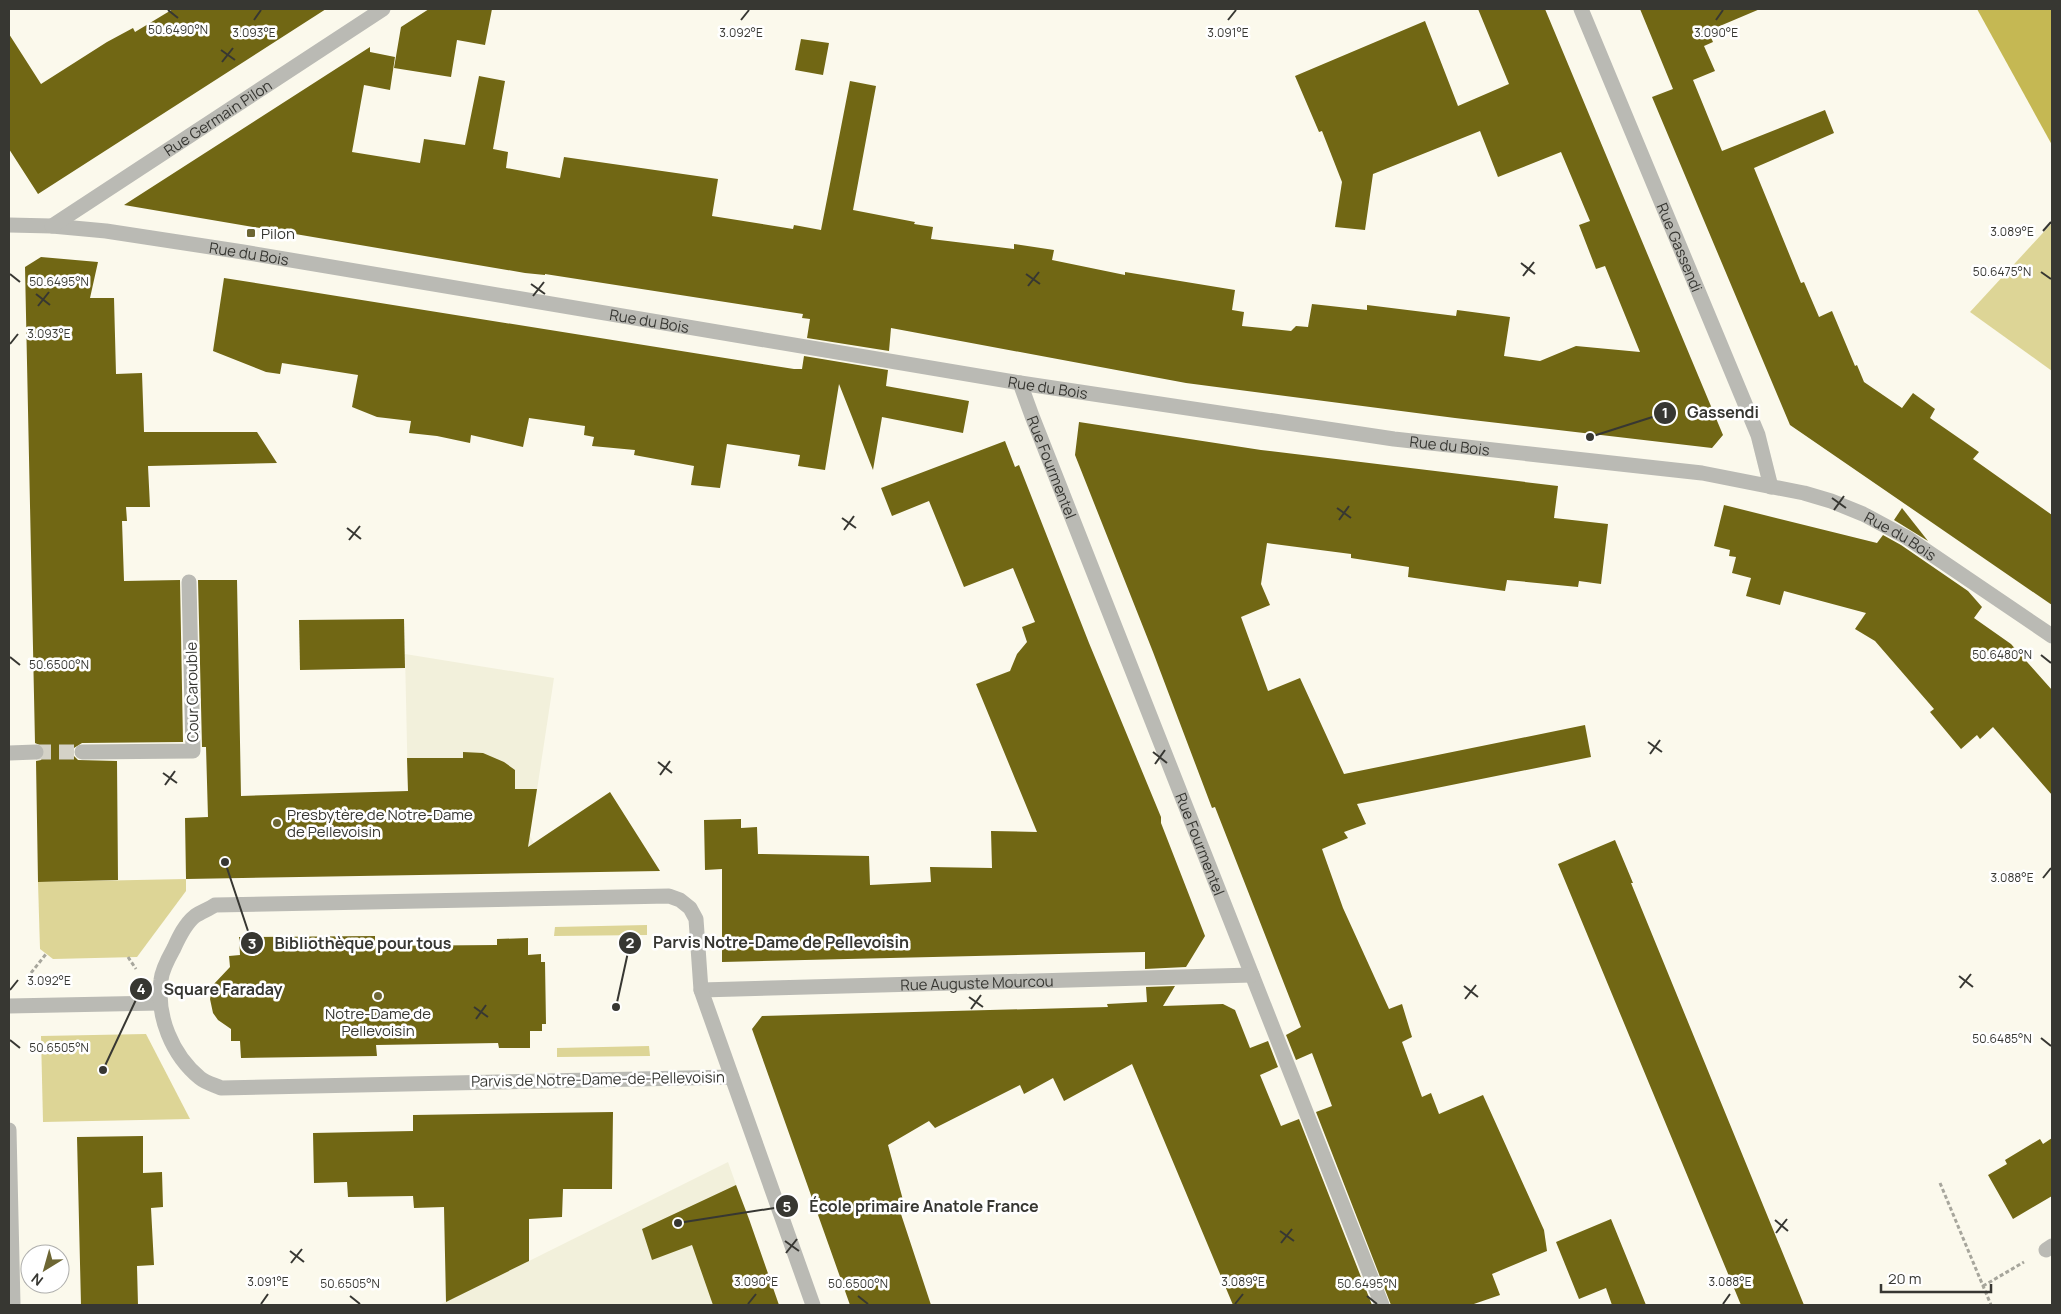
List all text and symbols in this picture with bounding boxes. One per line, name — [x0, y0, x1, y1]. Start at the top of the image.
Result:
text: 50.6490°N — [148, 21, 208, 38]
text: 3.093°E — [232, 24, 276, 41]
text: 3.092°E — [719, 24, 763, 41]
text: 3.091°E — [1207, 24, 1249, 41]
text: 3.090°E — [1694, 24, 1738, 41]
street label: Rue Germain Pilon — [159, 74, 276, 161]
street label: Rue Gassendi — [1652, 200, 1708, 295]
place label: Pilon — [261, 223, 295, 244]
text: 3.089°E — [1990, 223, 2034, 240]
marker: Pilon — [245, 227, 257, 239]
street label: Rue du Bois — [208, 236, 291, 270]
text: 50.6475°N — [1973, 263, 2031, 280]
text: 50.6495°N — [29, 273, 89, 290]
street label: Rue du Bois — [608, 303, 691, 338]
text: 3.093°E — [27, 325, 71, 342]
street label: Rue du Bois — [1006, 371, 1089, 404]
callout: Gassendi — [1652, 397, 1769, 428]
text: Gassendi — [1687, 401, 1759, 423]
text: 1 — [1662, 402, 1668, 423]
street label: Rue Fourmentel — [1022, 413, 1082, 522]
street label: Rue du Bois — [1409, 430, 1491, 460]
street label: Rue du Bois — [1861, 506, 1941, 565]
street label: Cour Carouble — [181, 642, 203, 742]
text: 50.6480°N — [1972, 646, 2032, 663]
text: 50.6500°N — [29, 656, 89, 673]
street label: Rue Fourmentel — [1171, 789, 1230, 898]
place label: Presbytère de Notre-Dame de Pellevoisin — [287, 804, 473, 842]
marker: Presbytère de Notre-Dame de Pellevoisin — [271, 817, 283, 829]
text: 3.088°E — [1990, 869, 2034, 886]
callout: Parvis Notre-Dame de Pellevoisin — [618, 927, 919, 958]
callout: Bibliothèque pour tous — [240, 928, 462, 959]
text: Parvis Notre-Dame de Pellevoisin — [653, 931, 909, 953]
text: Bibliothèque pour tous — [275, 932, 452, 954]
text: 2 — [626, 932, 635, 953]
text: 3 — [248, 933, 256, 954]
street label: Rue Auguste Mourcou — [900, 970, 1054, 995]
text: 3.092°E — [27, 972, 71, 989]
callout: Square Faraday — [129, 973, 293, 1004]
text: 4 — [136, 978, 146, 999]
text: Square Faraday — [164, 978, 282, 1000]
marker: Notre-Dame de Pellevoisin — [372, 990, 384, 1002]
place label: Notre-Dame de Pellevoisin — [325, 1003, 431, 1041]
text: 50.6485°N — [1972, 1030, 2032, 1047]
text: 50.6505°N — [29, 1039, 89, 1056]
street label: Parvis de Notre-Dame-de-Pellevoisin — [471, 1066, 725, 1092]
callout: École primaire Anatole France — [774, 1191, 1049, 1222]
text: École primaire Anatole France — [809, 1195, 1039, 1217]
text: 5 — [783, 1196, 792, 1217]
north arrow — [20, 1244, 70, 1294]
scale bar — [1881, 1262, 1991, 1294]
text: 20 m — [1888, 1268, 1921, 1289]
text: N — [27, 1269, 47, 1290]
text: 3.091°E — [247, 1273, 289, 1290]
text: 3.090°E — [734, 1273, 778, 1290]
text: 3.089°E — [1221, 1273, 1265, 1290]
text: 3.088°E — [1708, 1273, 1752, 1290]
text: 50.6505°N — [320, 1275, 380, 1292]
text: 50.6500°N — [828, 1275, 888, 1292]
text: 50.6495°N — [1337, 1275, 1397, 1292]

